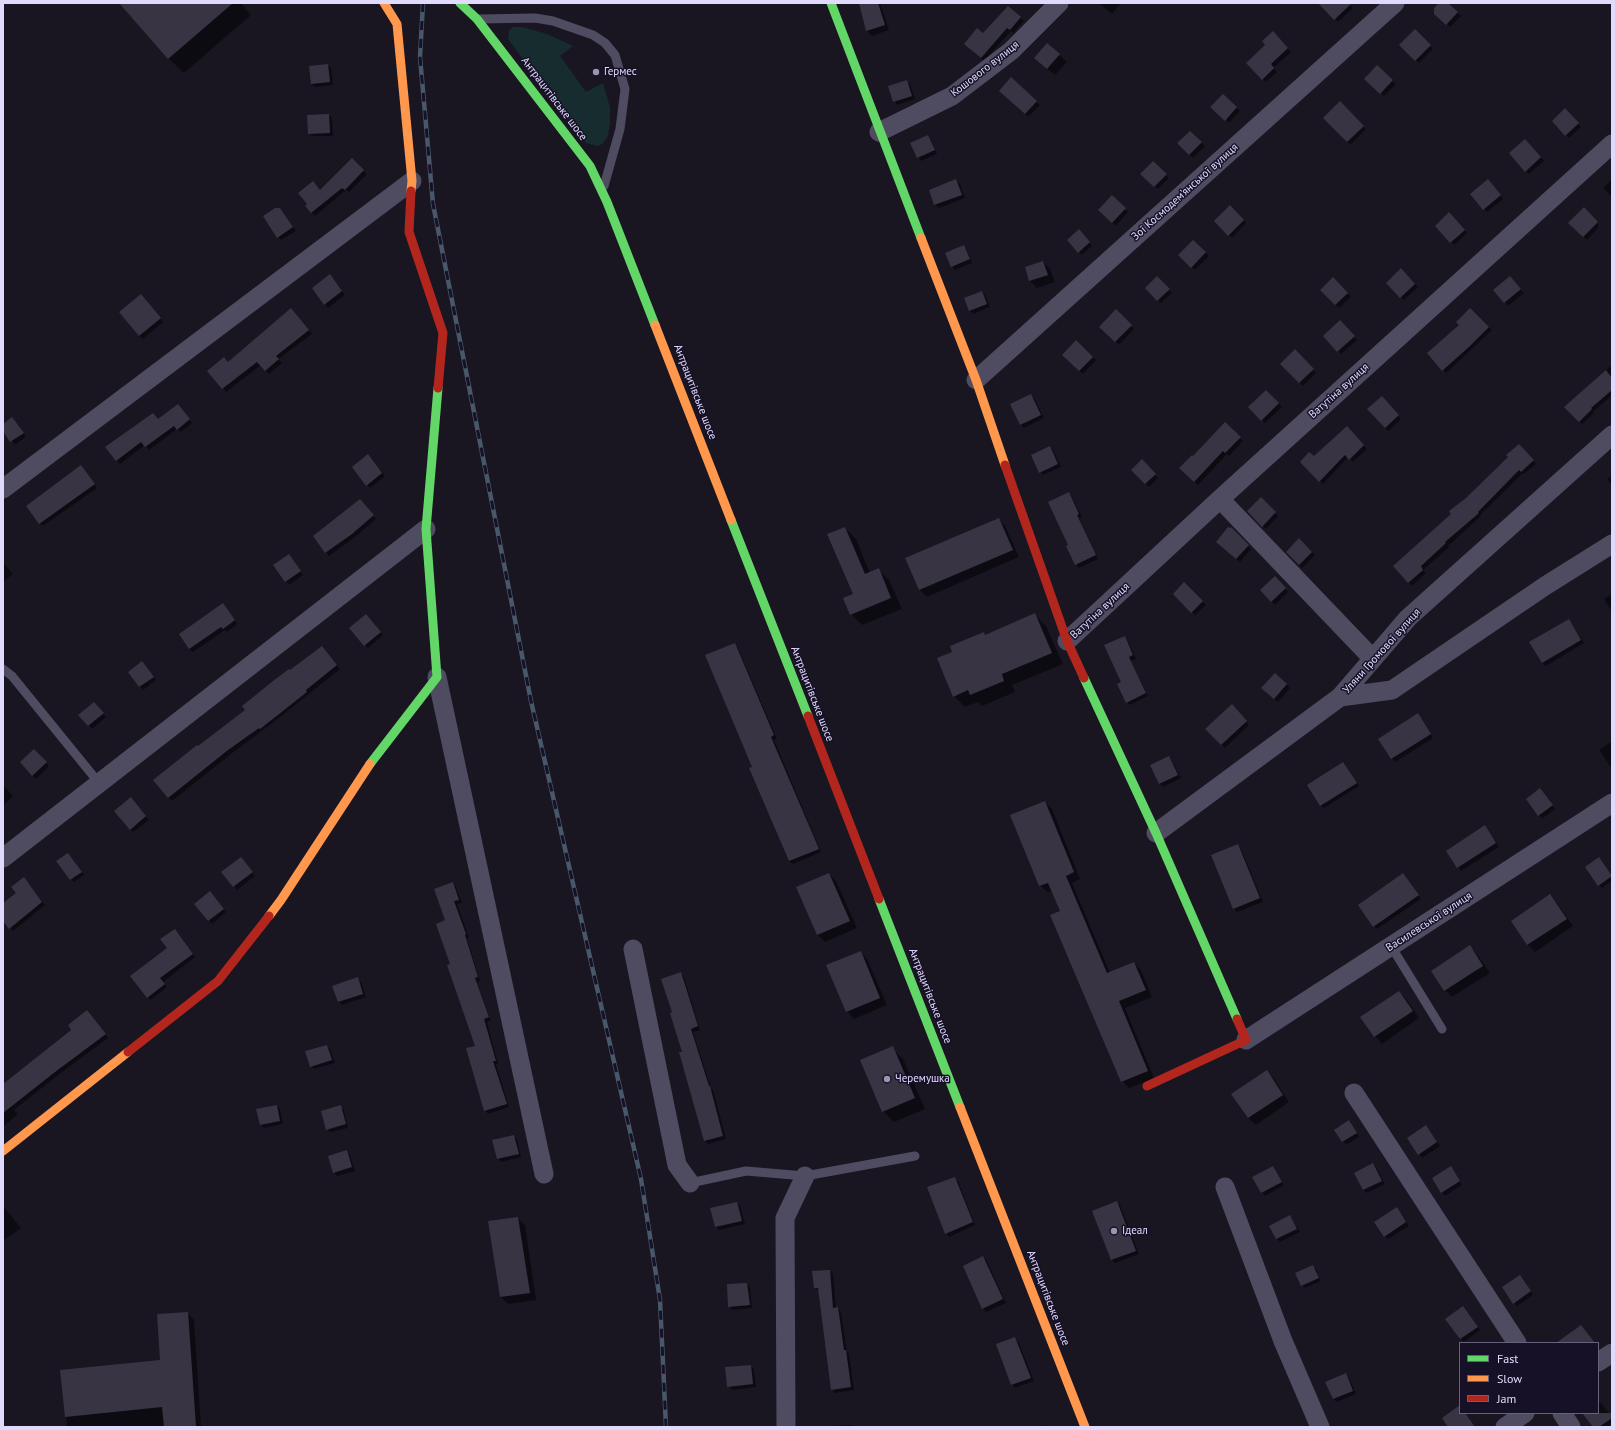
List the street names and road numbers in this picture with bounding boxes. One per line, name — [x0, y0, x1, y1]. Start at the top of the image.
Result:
street label: Кошового вулиця — [948, 38, 1022, 100]
street label: Антрацитівське шосе — [518, 55, 590, 143]
street label: Зої Космодем’янської вулиця — [1129, 141, 1241, 243]
street label: Антрацитівське шосе — [671, 342, 719, 442]
street label: Ватутіна вулиця — [1306, 361, 1372, 421]
street label: Ватутіна вулиця — [1068, 580, 1132, 642]
street label: Уляни Громової вулиця — [1340, 606, 1424, 696]
street label: Антрацитівське шосе — [788, 644, 836, 744]
street label: Василевської вулиця — [1384, 889, 1474, 955]
street label: Антрацитівське шосе — [906, 946, 954, 1046]
street label: Антрацитівське шосе — [1024, 1248, 1072, 1348]

